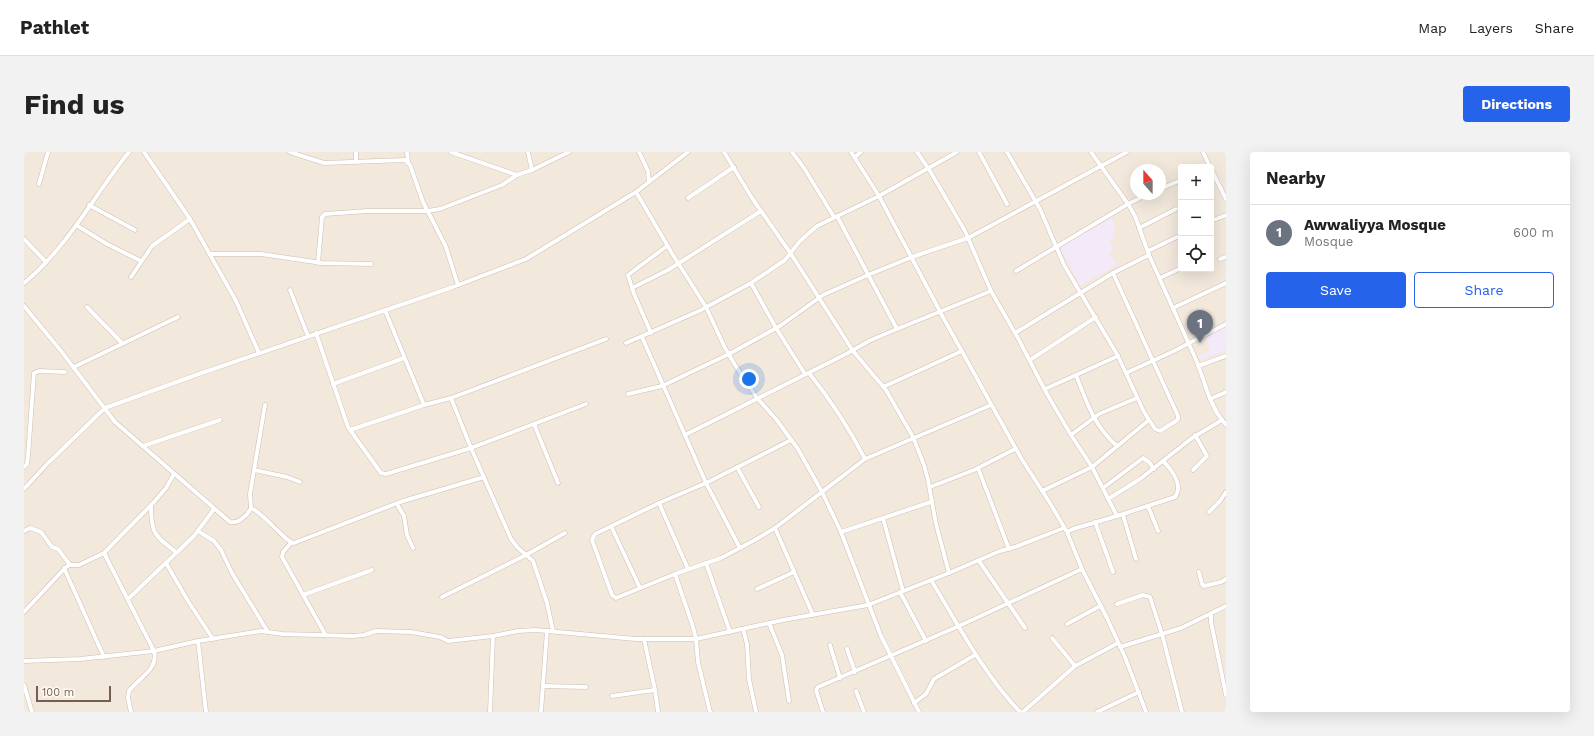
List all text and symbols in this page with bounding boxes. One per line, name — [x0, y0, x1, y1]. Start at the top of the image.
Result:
text: Pathlet — [20, 16, 89, 39]
text: Map — [1418, 20, 1447, 36]
text: Layers — [1469, 20, 1513, 36]
text: Share — [1535, 20, 1574, 36]
button: Directions — [1463, 86, 1570, 122]
text: Find us — [24, 88, 124, 121]
north arrow — [1130, 164, 1166, 200]
map controls — [1178, 164, 1214, 272]
button: + — [1178, 164, 1214, 200]
text: Nearby — [1266, 168, 1325, 188]
button: − — [1178, 200, 1214, 236]
text: Awwaliyya Mosque — [1304, 216, 1446, 234]
text: 1 — [1276, 225, 1282, 240]
text: 600 m — [1513, 225, 1554, 240]
text: Mosque — [1304, 234, 1353, 249]
button: locate — [1178, 236, 1214, 272]
button: Save — [1266, 272, 1406, 308]
button: Share — [1414, 272, 1554, 308]
pin: 1 — [1187, 310, 1213, 343]
your location — [739, 369, 759, 389]
scale bar — [36, 684, 111, 703]
text: 100 m — [42, 686, 74, 699]

